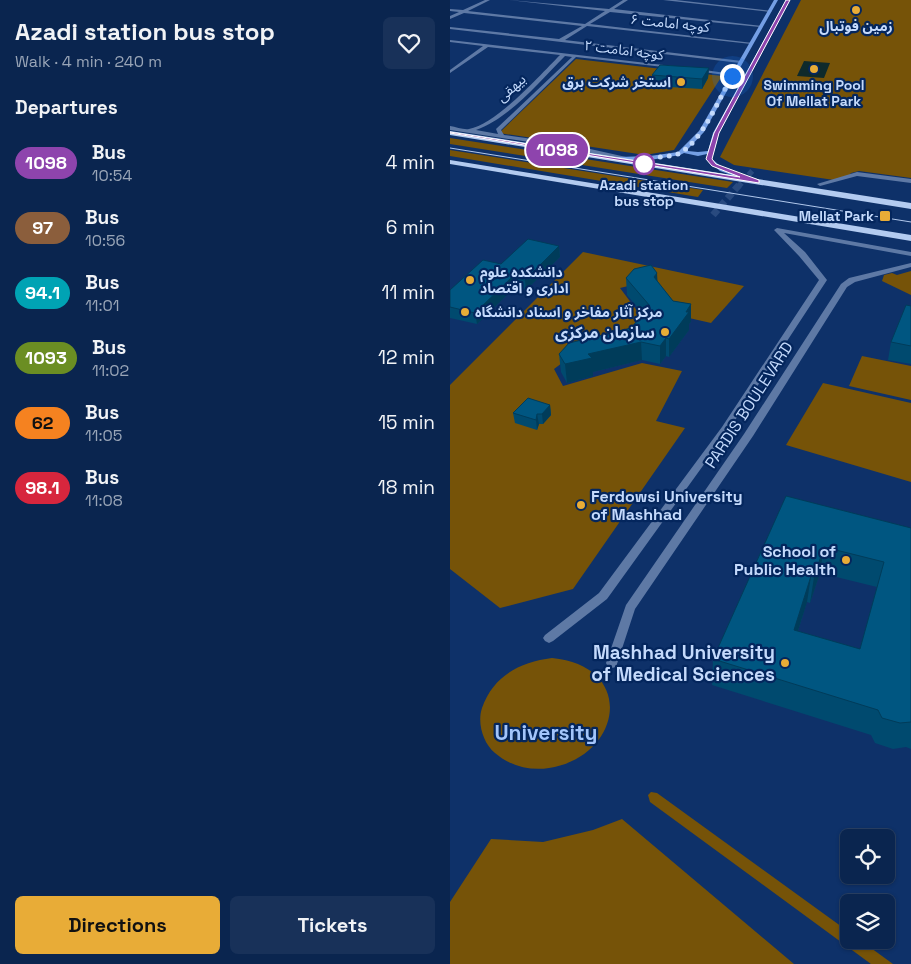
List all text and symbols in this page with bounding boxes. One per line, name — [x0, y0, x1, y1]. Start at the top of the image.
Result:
marker: زمین فوتبال — [850, 4, 862, 16]
street label: کوچه امامت ۶ — [629, 10, 711, 37]
text: Azadi station bus stop — [15, 16, 275, 47]
button: heart — [383, 17, 435, 69]
place label: زمین فوتبال — [819, 17, 893, 35]
street label: کوچه امامت ۲ — [583, 36, 665, 65]
text: Walk · 4 min · 240 m — [15, 51, 162, 72]
marker: Swimming Pool Of Mellat Park — [808, 63, 820, 75]
your location — [720, 64, 745, 89]
street label: بیهقی — [493, 70, 530, 106]
place label: استخر شرکت برق — [562, 73, 671, 91]
marker: استخر شرکت برق — [675, 76, 687, 88]
place label: Swimming Pool Of Mellat Park — [763, 76, 865, 110]
text: Departures — [15, 95, 118, 120]
line badge: 1098 — [522, 134, 592, 166]
text: 1098 — [536, 138, 578, 161]
text: Bus — [92, 140, 126, 165]
text: 4 min — [386, 150, 435, 175]
text: 1098 — [25, 151, 67, 174]
marker: Azadi station bus stop — [633, 153, 655, 175]
text: 10:54 — [92, 165, 132, 186]
place label: Azadi station bus stop — [600, 176, 688, 210]
text: Bus — [85, 205, 119, 230]
place label: Mellat Park — [799, 207, 874, 225]
marker: Mellat Park — [878, 209, 892, 223]
text: 6 min — [386, 215, 435, 240]
text: 97 — [32, 216, 53, 239]
text: 10:56 — [85, 230, 125, 251]
place label: دانشکده علوم اداری و اقتصاد — [480, 263, 569, 297]
text: Bus — [85, 270, 119, 295]
marker: دانشکده علوم اداری و اقتصاد — [464, 274, 476, 286]
text: 11 min — [382, 280, 435, 305]
text: 94.1 — [25, 281, 60, 304]
text: 11:01 — [85, 295, 120, 316]
place label: مرکز آثار مفاخر و اسناد دانشگاه — [475, 303, 663, 321]
marker: مرکز آثار مفاخر و اسناد دانشگاه — [459, 306, 471, 318]
place label: سازمان مرکزی — [555, 322, 655, 343]
marker: سازمان مرکزی — [659, 326, 671, 338]
text: Bus — [92, 335, 126, 360]
street label: PARDIS BOULEVARD — [700, 338, 798, 472]
text: 12 min — [378, 345, 435, 370]
text: 1093 — [25, 346, 67, 369]
text: 11:02 — [92, 360, 129, 381]
text: Bus — [85, 400, 119, 425]
text: 15 min — [378, 410, 435, 435]
text: 62 — [32, 411, 53, 434]
text: 11:05 — [85, 425, 122, 446]
text: Bus — [85, 465, 119, 490]
text: 18 min — [378, 475, 435, 500]
text: 98.1 — [25, 476, 60, 499]
place label: Ferdowsi University of Mashhad — [591, 486, 743, 525]
text: 11:08 — [85, 490, 123, 511]
marker: Ferdowsi University of Mashhad — [575, 499, 587, 511]
place label: School of Public Health — [734, 541, 836, 580]
marker: School of Public Health — [840, 554, 852, 566]
place label: Mashhad University of Medical Sciences — [591, 640, 775, 687]
marker: Mashhad University of Medical Sciences — [779, 657, 791, 669]
district label: University — [494, 719, 598, 746]
map controls — [840, 829, 895, 949]
button: locate — [840, 829, 895, 884]
button: layers — [840, 894, 895, 949]
button: Directions — [15, 896, 220, 954]
button: Tickets — [230, 896, 435, 954]

